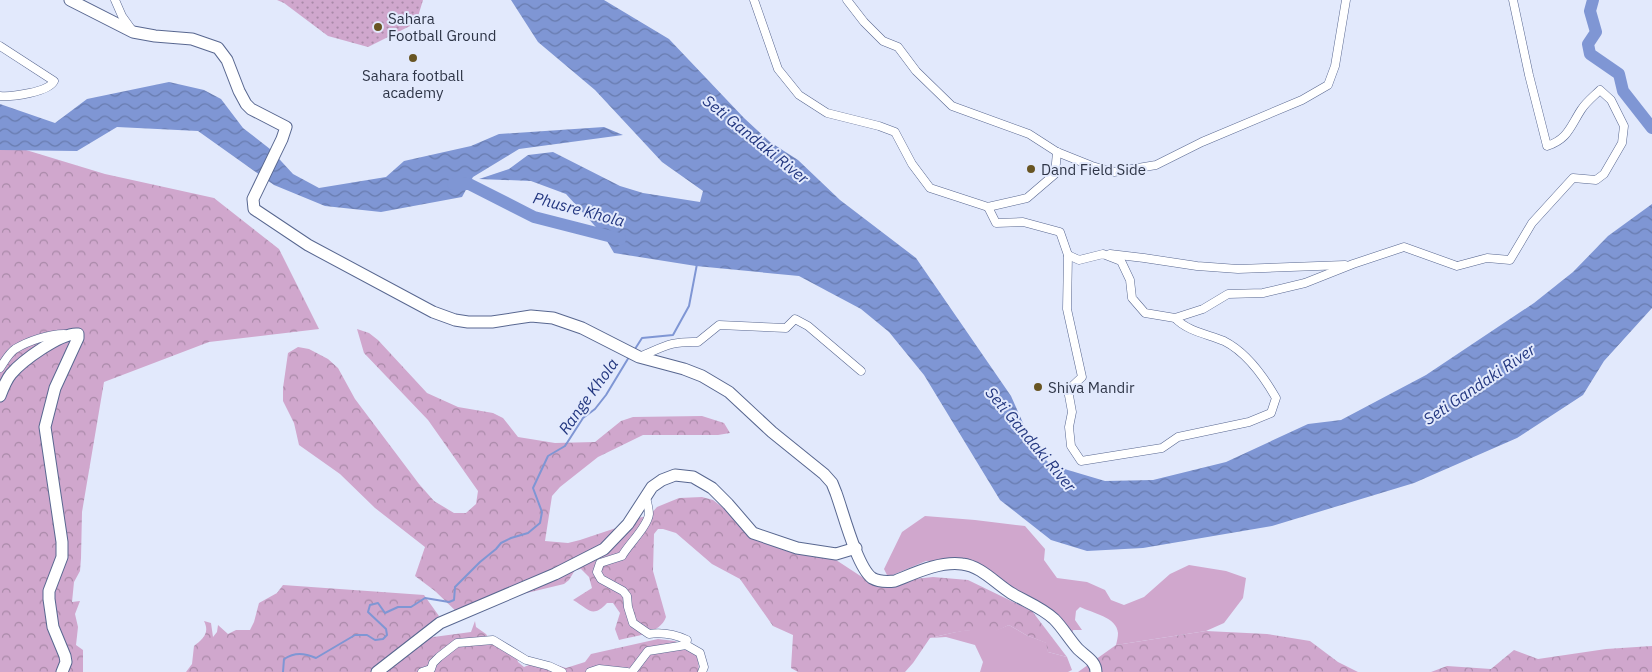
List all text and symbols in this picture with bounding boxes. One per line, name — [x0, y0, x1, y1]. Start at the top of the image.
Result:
place label: Sahara Football Ground — [388, 9, 496, 45]
marker: Sahara Football Ground — [372, 21, 384, 33]
marker: Sahara football academy — [407, 52, 419, 64]
place label: Sahara football academy — [362, 66, 464, 102]
water label: Seti Gandaki River — [699, 90, 814, 189]
place label: Dand Field Side — [1041, 160, 1146, 179]
marker: Dand Field Side — [1025, 163, 1037, 175]
water label: Phusre Khola — [531, 187, 627, 231]
water label: Seti Gandaki River — [1419, 339, 1540, 429]
water label: Range Khola — [554, 354, 622, 438]
place label: Shiva Mandir — [1048, 378, 1135, 397]
marker: Shiva Mandir — [1032, 381, 1044, 393]
water label: Seti Gandaki River — [981, 383, 1081, 496]

